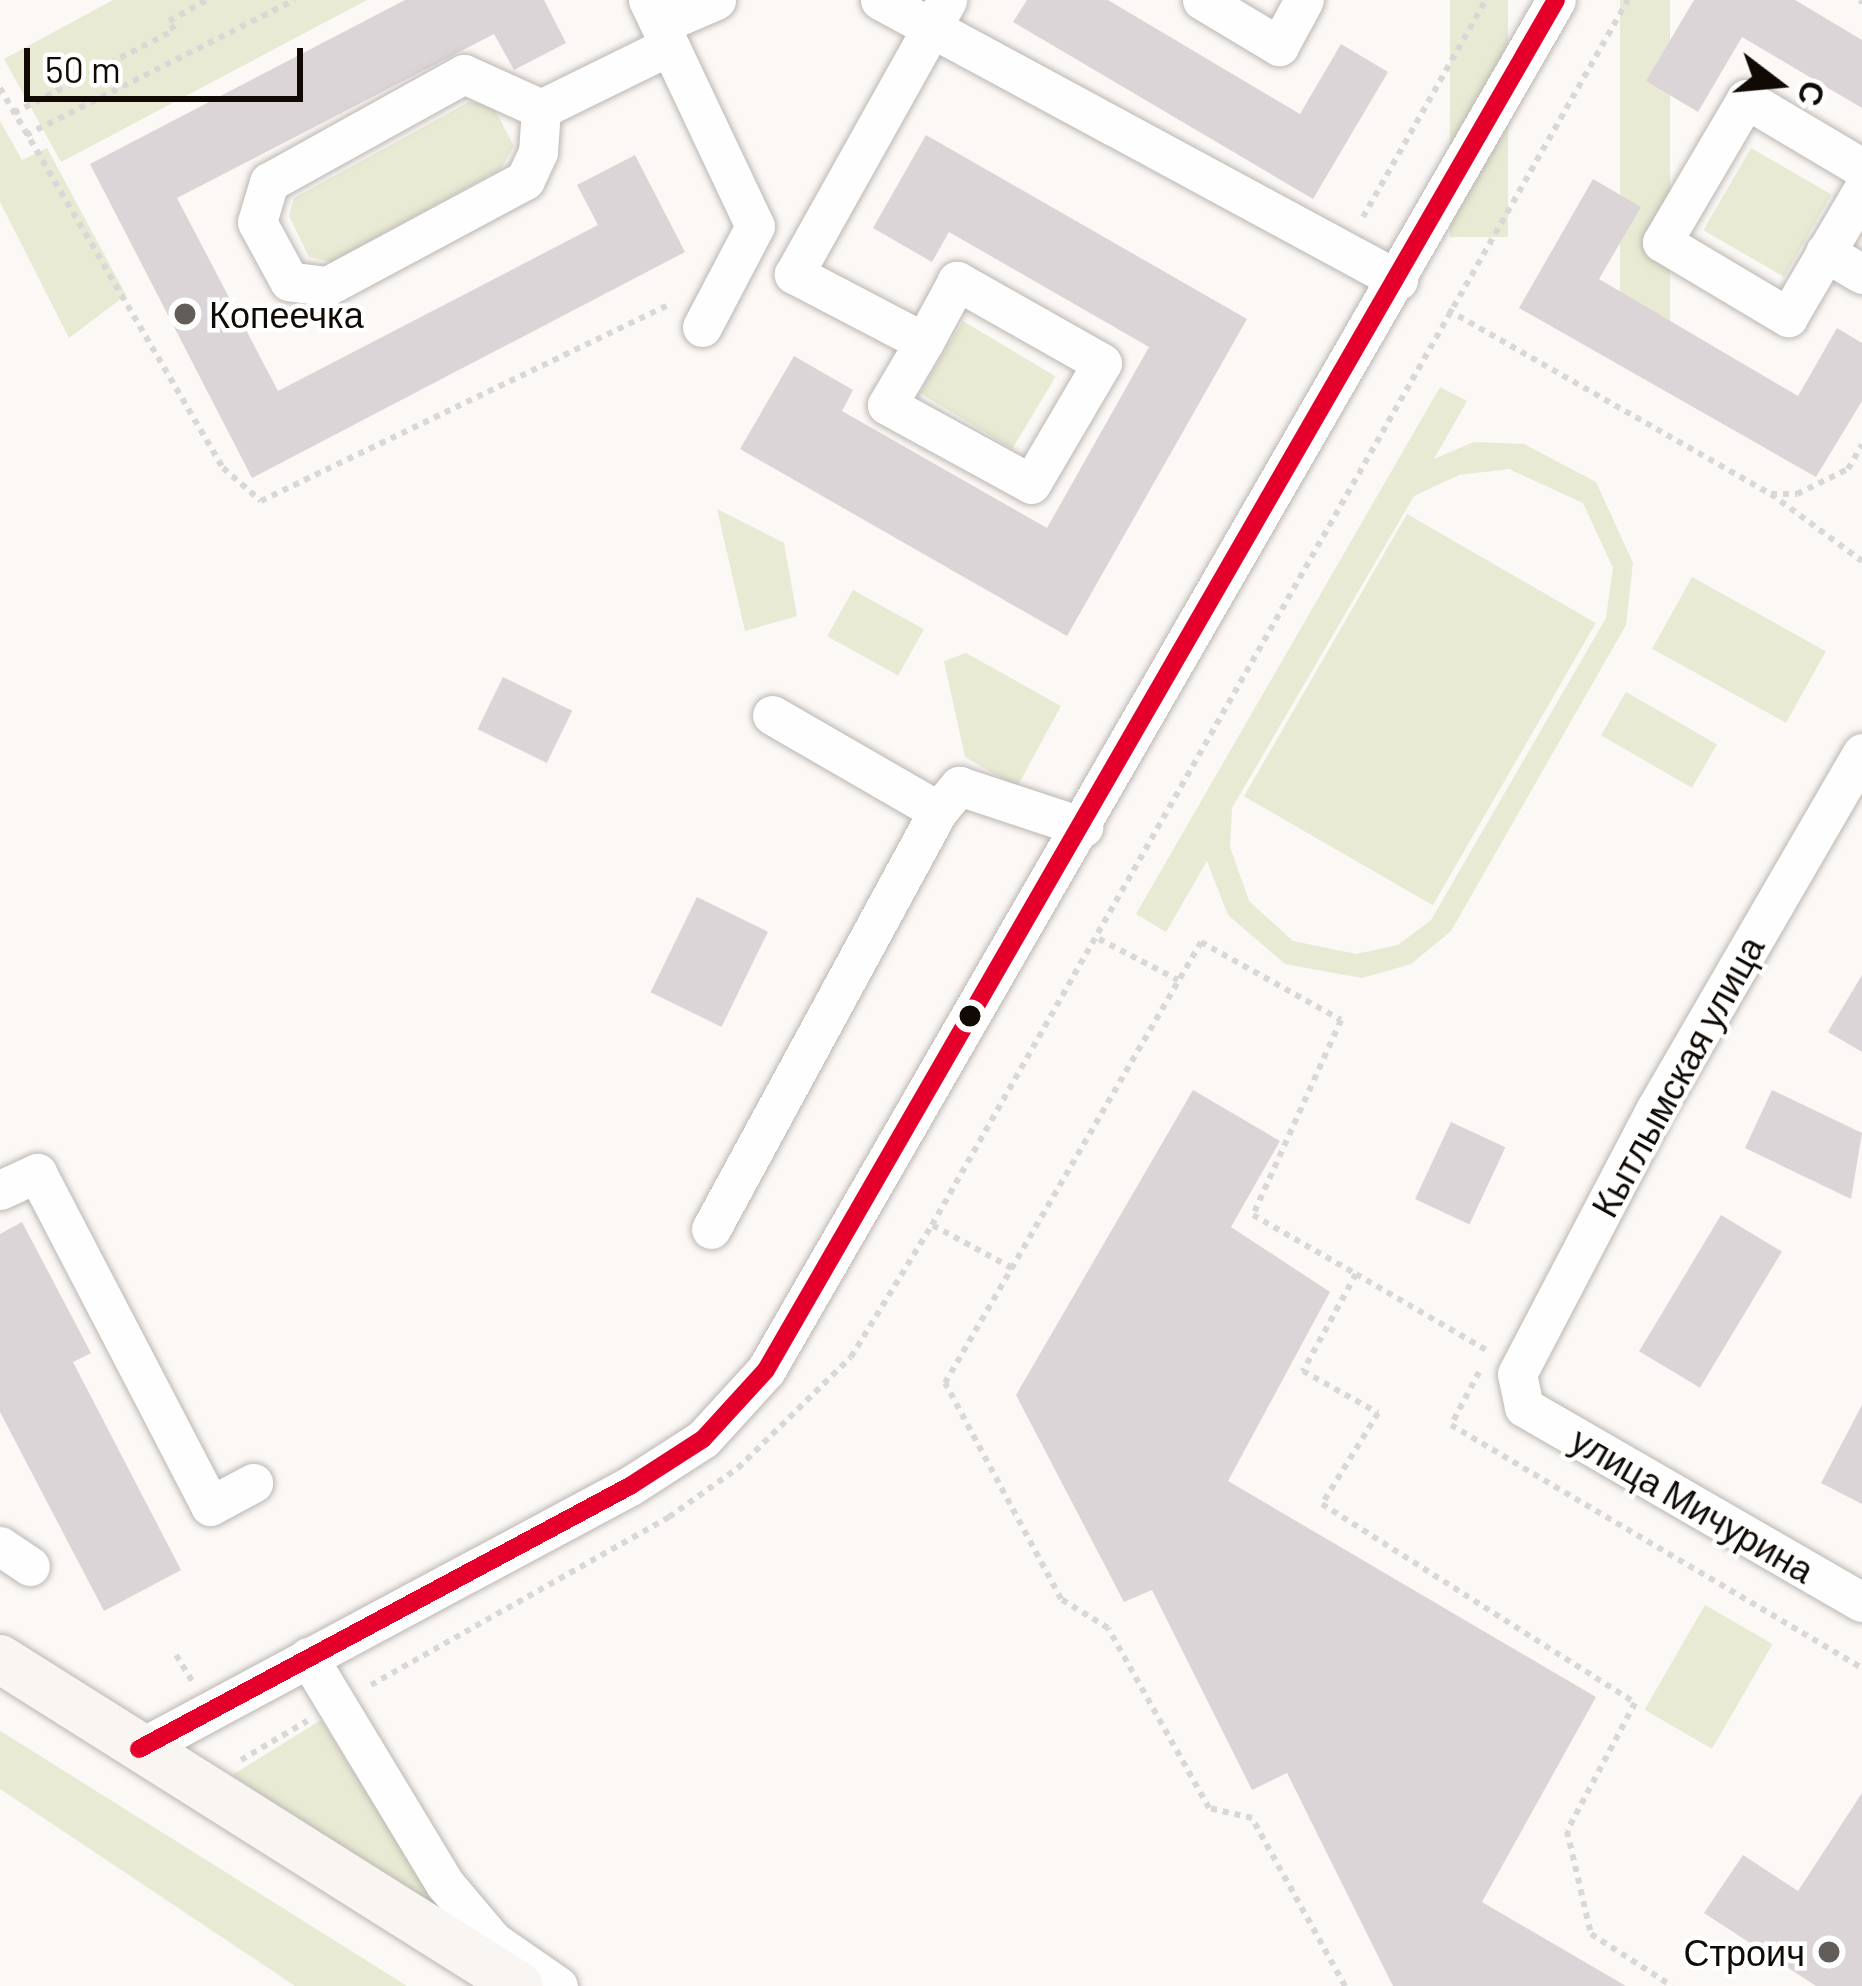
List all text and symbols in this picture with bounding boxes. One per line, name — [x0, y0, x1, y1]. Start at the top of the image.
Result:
scale bar — [30, 24, 309, 98]
north arrow — [1718, 24, 1838, 144]
text: 50 m — [45, 47, 121, 90]
text: С — [1790, 77, 1835, 111]
place label: Копеечка — [209, 292, 364, 336]
marker: Копеечка — [172, 301, 198, 327]
street label: Кытлымская улица — [1582, 928, 1772, 1224]
unlabelled marker — [959, 1005, 981, 1027]
street label: улица Мичурина — [1564, 1417, 1822, 1591]
place label: Строич — [1684, 1930, 1805, 1974]
marker: Строич — [1816, 1939, 1842, 1965]

